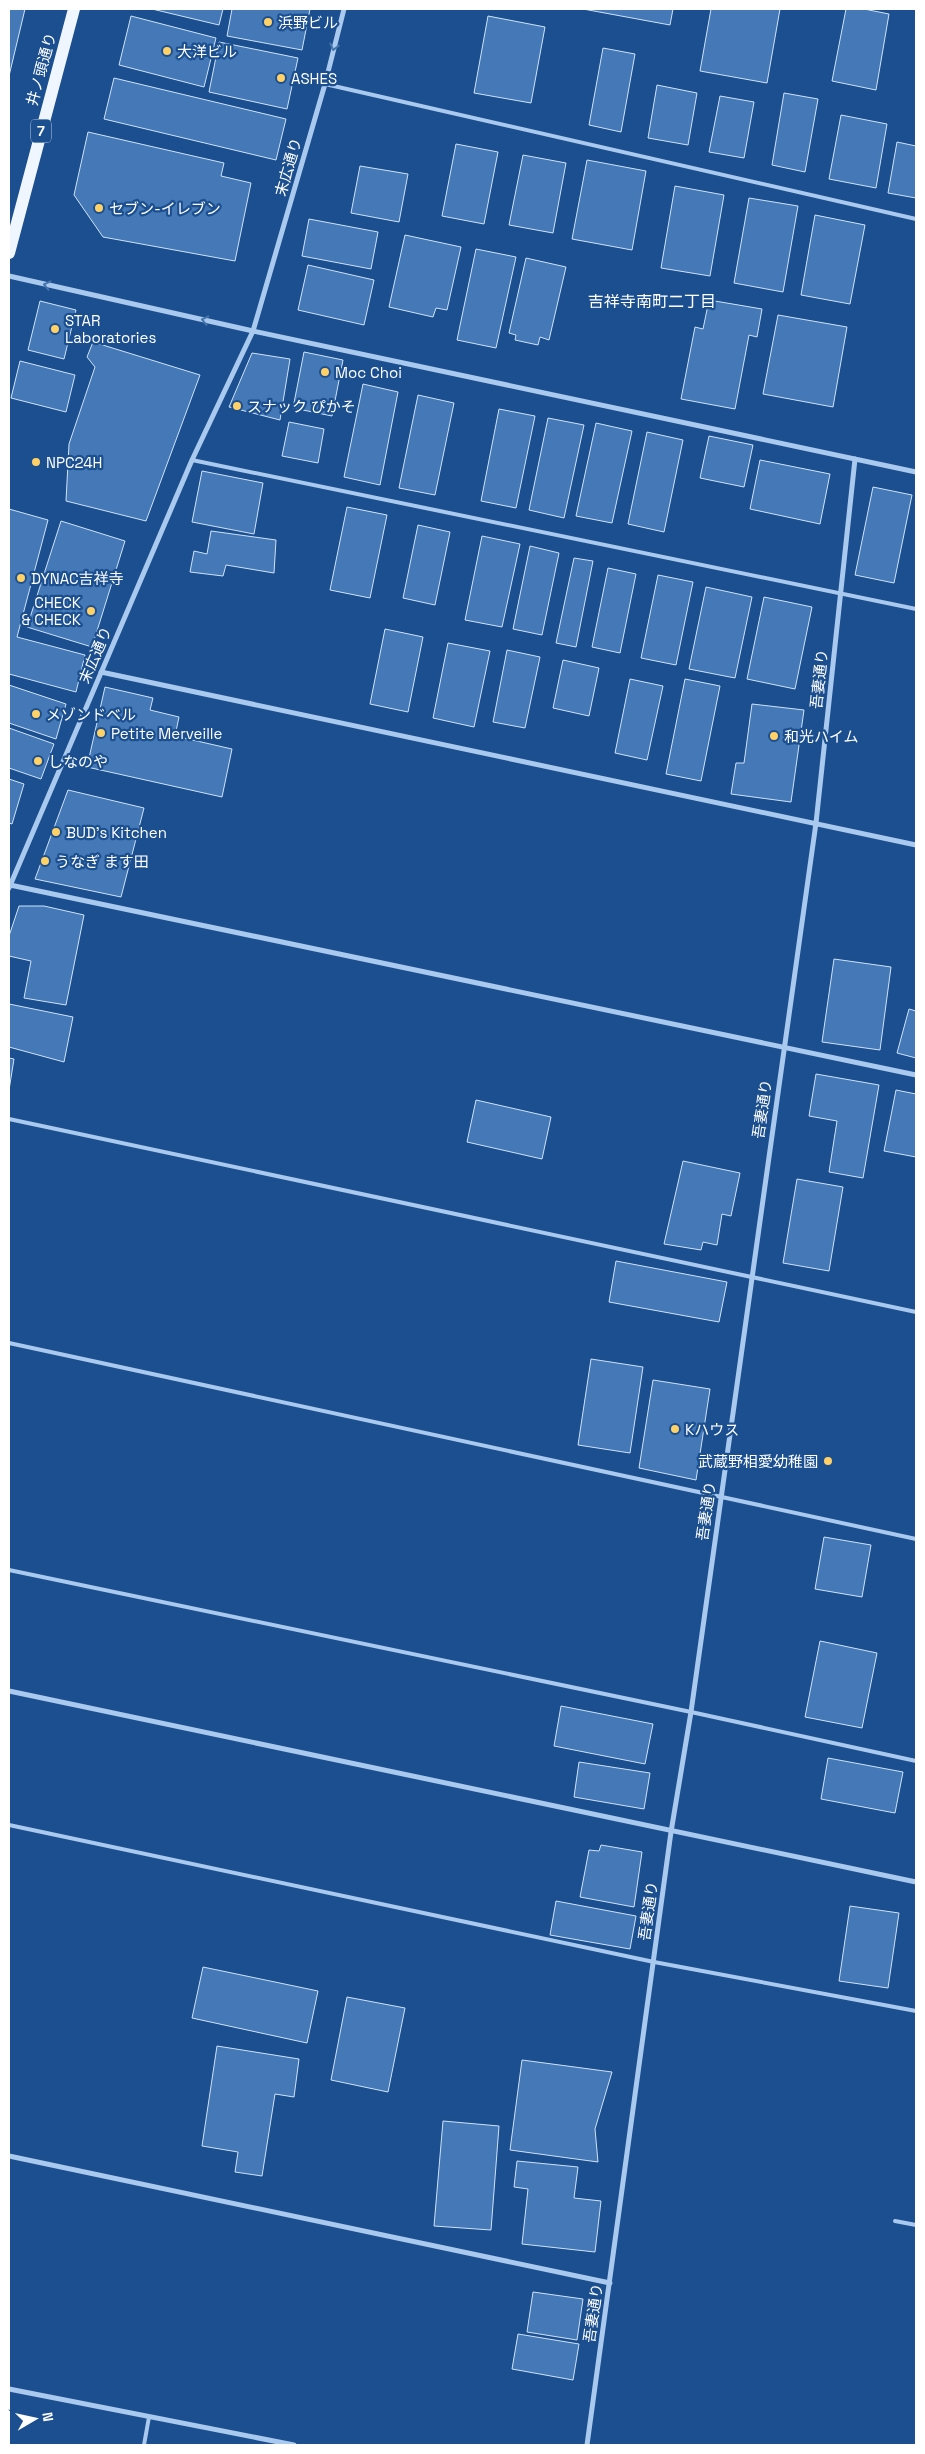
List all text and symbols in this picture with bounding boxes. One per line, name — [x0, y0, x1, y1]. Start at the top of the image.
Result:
place label: 浜野ビル — [278, 13, 338, 32]
marker: 浜野ビル — [262, 16, 274, 28]
street label: 井ノ頭通り — [22, 30, 60, 108]
place label: 大洋ビル — [177, 42, 237, 61]
one-way arrow — [329, 42, 340, 51]
marker: 大洋ビル — [161, 45, 173, 57]
place label: ASHES — [291, 69, 337, 88]
marker: ASHES — [275, 72, 287, 84]
road number: 7 — [31, 120, 51, 142]
street label: 末広通り — [271, 136, 305, 198]
place label: セブン-イレブン — [109, 199, 221, 218]
marker: セブン-イレブン — [93, 202, 105, 214]
one-way arrow — [42, 280, 51, 291]
district label: 吉祥寺南町二丁目 — [588, 291, 716, 312]
place label: STAR Laboratories — [65, 311, 156, 347]
one-way arrow — [201, 315, 210, 326]
marker: STAR Laboratories — [49, 323, 61, 335]
place label: Moc Choi — [335, 363, 402, 382]
marker: Moc Choi — [319, 366, 331, 378]
place label: スナック ぴかそ — [247, 397, 356, 416]
marker: スナック ぴかそ — [231, 400, 243, 412]
place label: NPC24H — [46, 453, 102, 472]
marker: NPC24H — [30, 456, 42, 468]
place label: DYNAC吉祥寺 — [31, 569, 124, 588]
marker: DYNAC吉祥寺 — [15, 572, 27, 584]
place label: CHECK & CHECK — [21, 593, 81, 629]
marker: CHECK & CHECK — [85, 605, 97, 617]
street label: 末広通り — [75, 624, 115, 686]
street label: 吾妻通り — [806, 648, 832, 710]
place label: メゾンドベル — [46, 705, 136, 724]
marker: メゾンドベル — [30, 708, 42, 720]
place label: Petite Merveille — [111, 724, 222, 743]
marker: Petite Merveille — [95, 727, 107, 739]
place label: 和光ハイム — [784, 727, 858, 746]
marker: 和光ハイム — [768, 730, 780, 742]
place label: しなのや — [48, 752, 108, 771]
marker: しなのや — [32, 755, 44, 767]
place label: BUD's Kitchen — [66, 823, 167, 842]
marker: BUD's Kitchen — [50, 826, 62, 838]
place label: うなぎ ます田 — [55, 852, 149, 871]
marker: うなぎ ます田 — [39, 855, 51, 867]
street label: 吾妻通り — [748, 1078, 776, 1140]
place label: Kハウス — [685, 1420, 739, 1439]
marker: Kハウス — [669, 1423, 681, 1435]
place label: 武蔵野相愛幼稚園 — [698, 1452, 818, 1471]
marker: 武蔵野相愛幼稚園 — [822, 1455, 834, 1467]
street label: 吾妻通り — [692, 1480, 720, 1542]
street label: 吾妻通り — [634, 1880, 662, 1942]
street label: 吾妻通り — [579, 2282, 607, 2344]
north arrow — [10, 2394, 60, 2444]
text: N — [38, 2411, 57, 2423]

